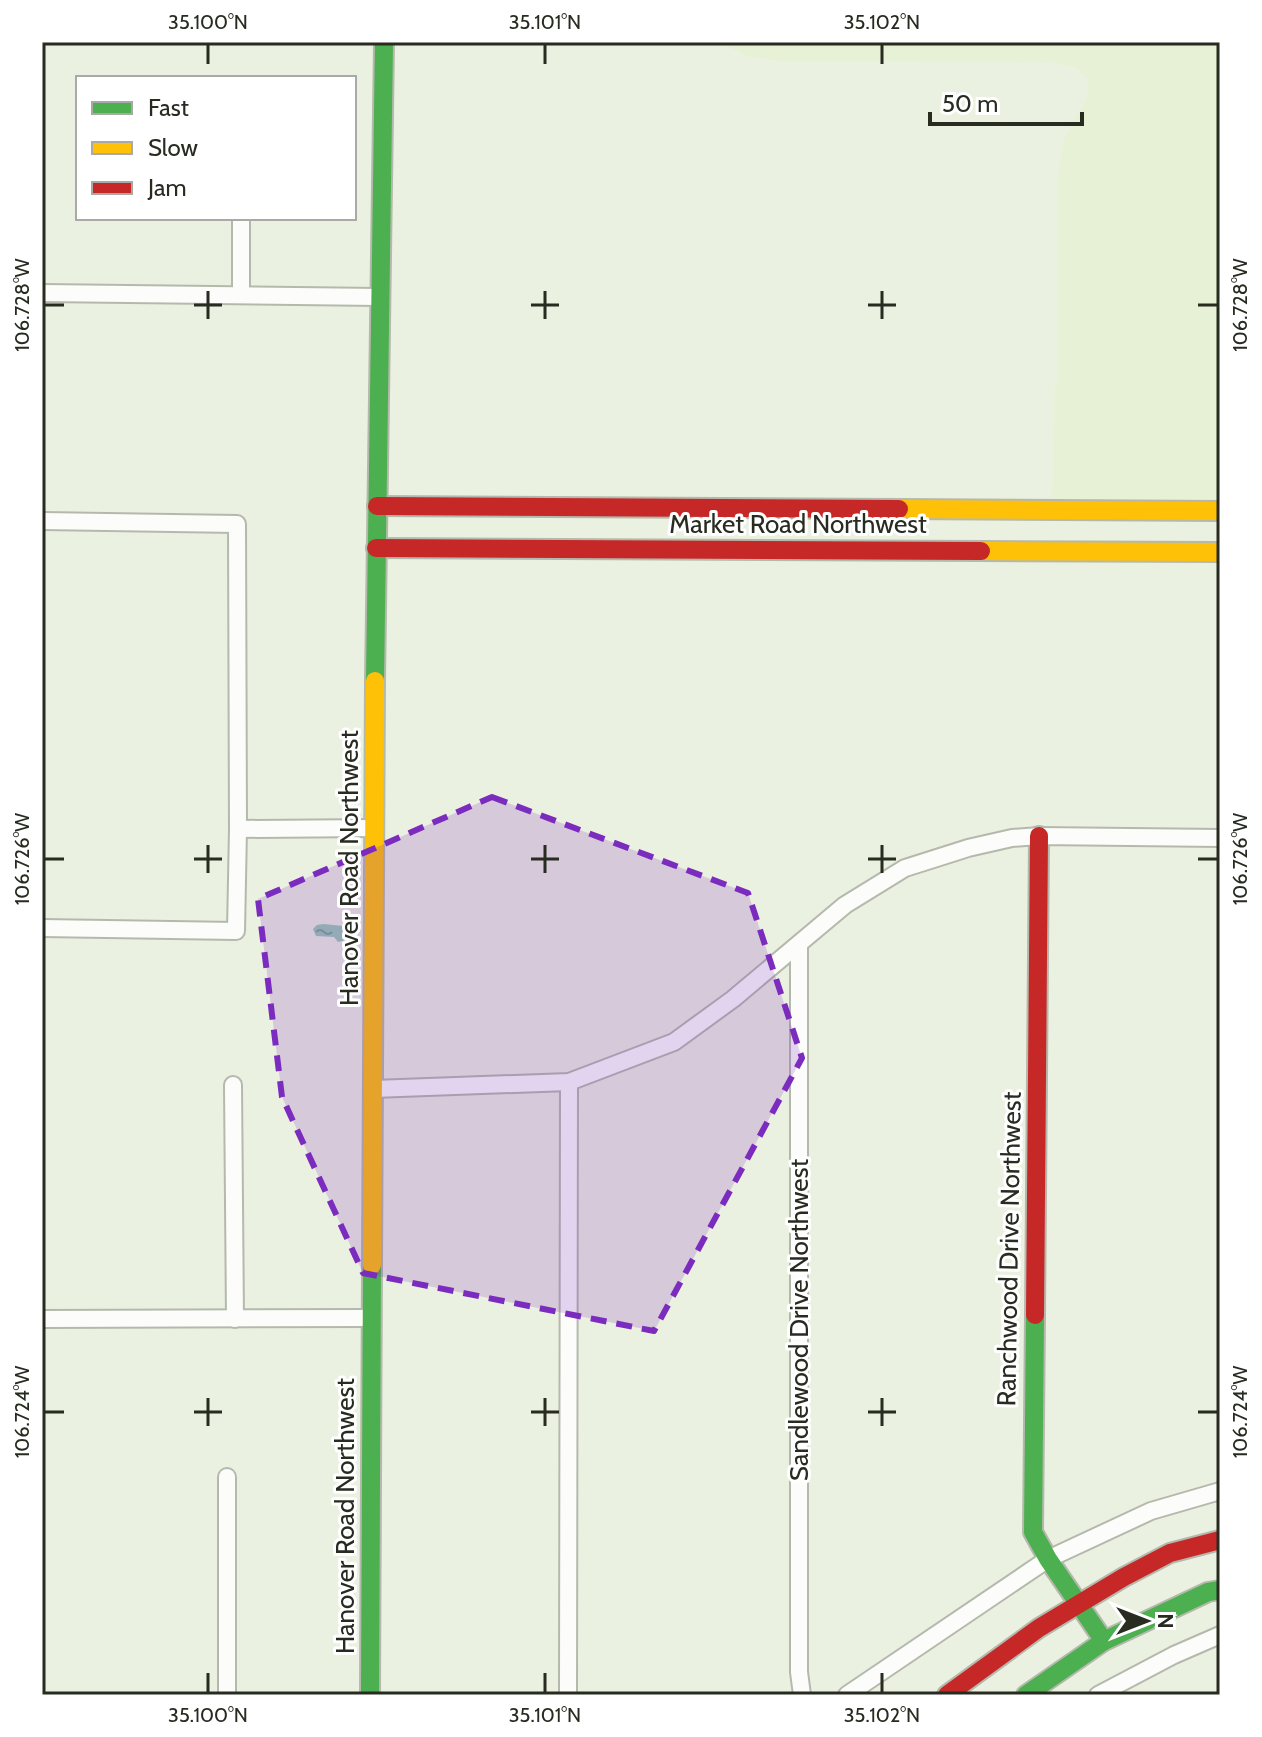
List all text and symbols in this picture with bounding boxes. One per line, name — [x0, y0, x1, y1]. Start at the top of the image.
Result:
text: 35.100°N — [168, 10, 248, 34]
text: 35.101°N — [509, 10, 581, 34]
text: 35.102°N — [844, 10, 920, 34]
legend — [76, 76, 356, 220]
scale bar — [930, 76, 1082, 126]
text: 50 m — [942, 89, 998, 118]
text: Fast — [148, 93, 189, 122]
text: Slow — [148, 133, 198, 162]
text: Jam — [147, 173, 186, 202]
text: 106.728°W — [10, 258, 34, 352]
text: 106.728°W — [1228, 258, 1252, 352]
street label: Market Road Northwest — [669, 508, 927, 540]
street label: Hanover Road Northwest — [333, 730, 365, 1006]
text: 106.726°W — [10, 813, 34, 905]
text: 106.726°W — [1228, 813, 1252, 905]
street label: Ranchwood Drive Northwest — [990, 1091, 1028, 1407]
street label: Sandlewood Drive Northwest — [783, 1159, 815, 1481]
text: 106.724°W — [10, 1366, 34, 1458]
text: 106.724°W — [1228, 1366, 1252, 1458]
street label: Hanover Road Northwest — [329, 1378, 361, 1654]
north arrow — [1106, 1581, 1186, 1661]
text: N — [1152, 1613, 1179, 1629]
text: 35.100°N — [168, 1703, 248, 1727]
text: 35.101°N — [509, 1703, 581, 1727]
text: 35.102°N — [844, 1703, 920, 1727]

